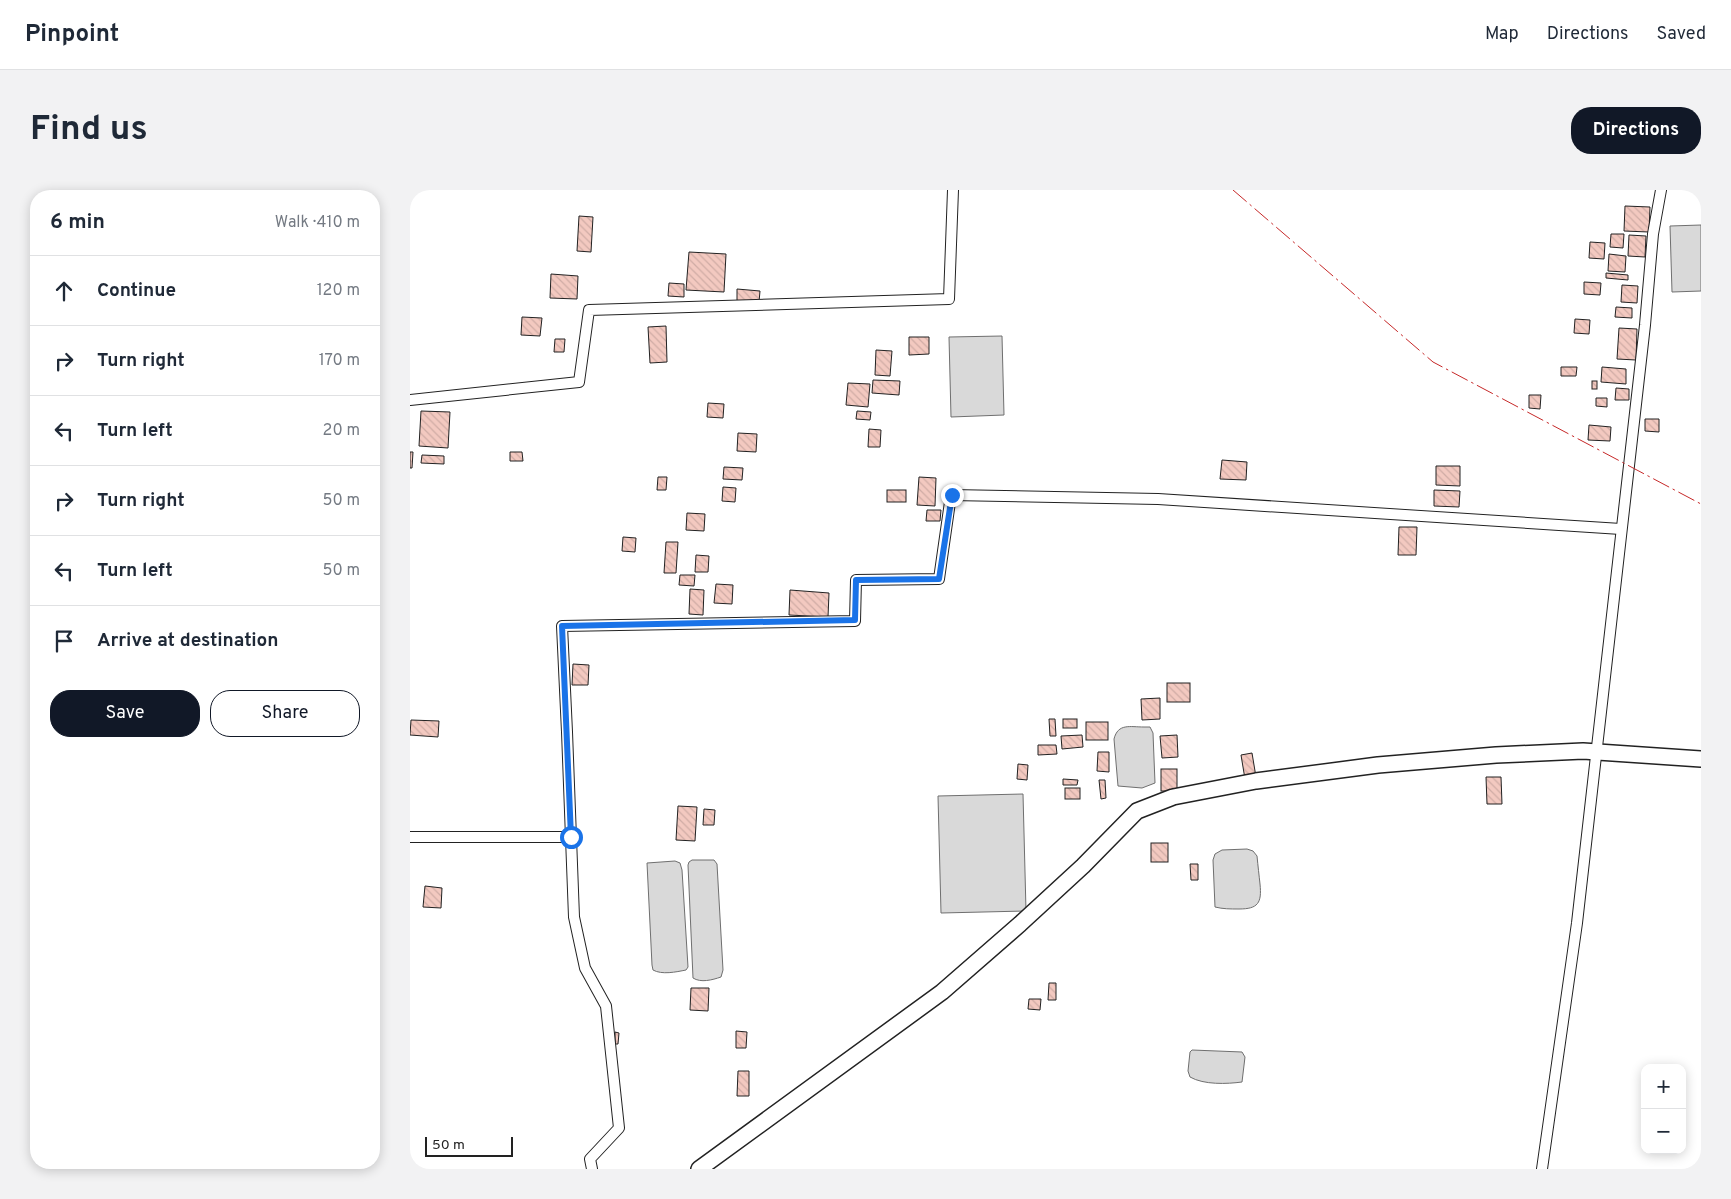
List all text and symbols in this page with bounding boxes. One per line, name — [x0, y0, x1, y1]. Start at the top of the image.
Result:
text: Pinpoint — [25, 20, 119, 50]
text: Map — [1485, 23, 1519, 46]
text: Directions — [1547, 23, 1629, 46]
text: Saved — [1657, 23, 1706, 46]
button: Directions — [1571, 107, 1701, 154]
text: Find us — [30, 108, 148, 152]
text: 6 min — [50, 209, 105, 236]
text: Walk · 410 m — [275, 213, 360, 233]
icon: ahead — [50, 277, 78, 305]
text: Continue — [97, 279, 176, 303]
text: 120 m — [317, 281, 360, 301]
icon: right — [50, 347, 78, 375]
text: Turn right — [97, 349, 185, 373]
text: 170 m — [319, 351, 360, 371]
icon: left — [50, 417, 78, 445]
text: Turn left — [97, 419, 173, 443]
text: 20 m — [323, 421, 360, 441]
route end — [941, 484, 964, 507]
icon: right — [50, 487, 78, 515]
text: Turn right — [97, 489, 185, 513]
text: 50 m — [323, 491, 360, 511]
icon: left — [50, 557, 78, 585]
text: Turn left — [97, 559, 173, 583]
text: 50 m — [323, 561, 360, 581]
icon: arrive — [50, 627, 78, 655]
text: Arrive at destination — [97, 629, 278, 653]
button: Save — [50, 690, 200, 737]
button: Share — [210, 690, 360, 737]
route start — [560, 826, 583, 849]
map controls — [1641, 1064, 1686, 1154]
button: + — [1641, 1064, 1686, 1109]
button: − — [1641, 1109, 1686, 1154]
scale bar — [425, 1134, 512, 1157]
text: 50 m — [432, 1137, 465, 1154]

